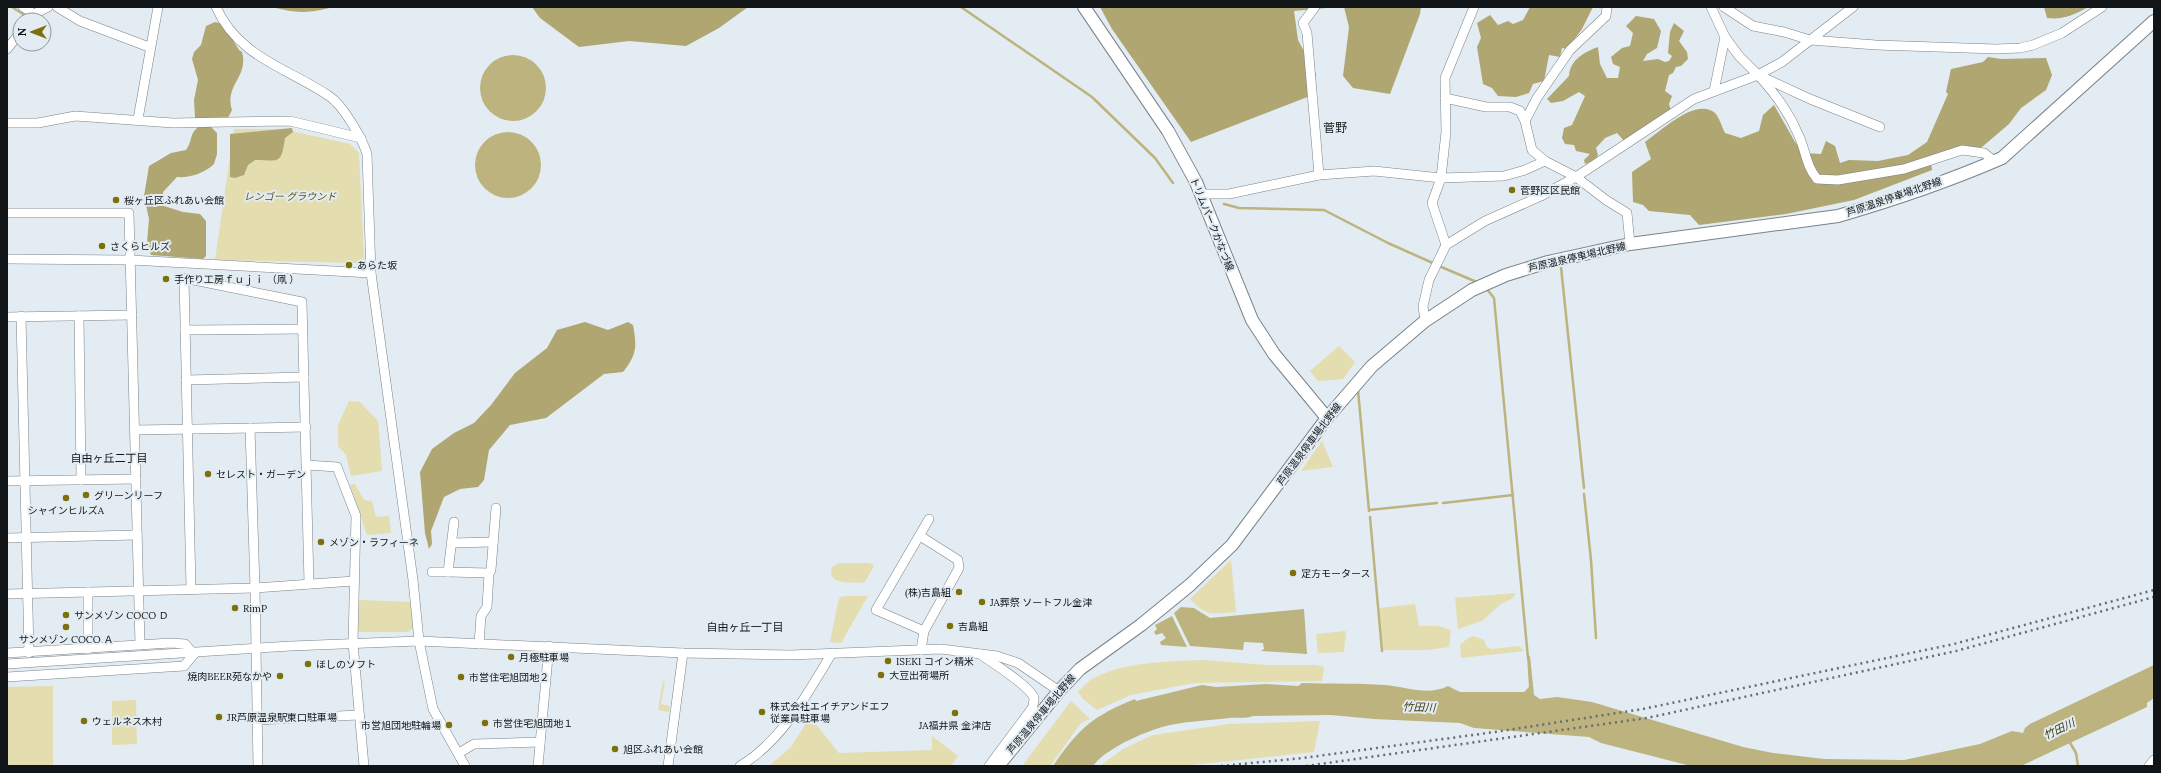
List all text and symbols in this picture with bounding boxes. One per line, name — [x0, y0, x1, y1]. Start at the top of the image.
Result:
north arrow — [12, 12, 52, 52]
text: N — [15, 27, 29, 36]
district label: 菅野 — [1323, 120, 1347, 135]
street label: トリムパークかなづ線 — [1187, 175, 1237, 273]
street label: 芦原温泉停車場北野線 — [1845, 175, 1943, 219]
place label: 菅野区区民館 — [1520, 184, 1580, 197]
marker: 菅野区区民館 — [1507, 185, 1517, 195]
park label: レンゴー グラウンド — [244, 190, 337, 203]
place label: 桜ヶ丘区ふれあい会館 — [124, 194, 224, 207]
marker: 桜ヶ丘区ふれあい会館 — [111, 195, 121, 205]
street label: 芦原温泉停車場北野線 — [1527, 239, 1627, 275]
place label: さくらヒルズ — [110, 240, 170, 253]
marker: さくらヒルズ — [97, 241, 107, 251]
place label: あらた坂 — [357, 259, 397, 272]
marker: あらた坂 — [344, 260, 354, 270]
place label: 手作り工房ｆｕｊｉ （凧 ） — [174, 273, 299, 286]
marker: 手作り工房ｆｕｊｉ （凧 ） — [161, 274, 171, 284]
street label: 芦原温泉停車場北野線 — [1274, 400, 1344, 488]
district label: 自由ヶ丘二丁目 — [71, 451, 148, 465]
place label: セレスト・ガーデン — [216, 468, 306, 481]
marker: セレスト・ガーデン — [203, 469, 213, 479]
place label: グリーンリーフ — [94, 489, 163, 502]
marker: グリーンリーフ — [81, 490, 91, 500]
marker: シャインヒルズA — [61, 493, 71, 503]
place label: シャインヒルズA — [28, 504, 105, 517]
place label: メゾン・ラフィーネ — [329, 536, 419, 549]
marker: メゾン・ラフィーネ — [316, 537, 326, 547]
place label: 定方モータース — [1301, 567, 1371, 580]
marker: 定方モータース — [1288, 568, 1298, 578]
place label: (株)吉島組 — [905, 586, 951, 599]
marker: (株)吉島組 — [954, 587, 964, 597]
place label: JA葬祭 ソートフル金津 — [989, 596, 1092, 609]
marker: JA葬祭 ソートフル金津 — [977, 597, 987, 607]
place label: RimP — [243, 602, 267, 615]
marker: RimP — [230, 603, 240, 613]
place label: サンメゾン COCO Ｄ — [74, 609, 169, 622]
marker: サンメゾン COCO Ｄ — [61, 610, 71, 620]
district label: 自由ヶ丘一丁目 — [707, 620, 784, 634]
place label: 吉島組 — [958, 620, 988, 633]
marker: 吉島組 — [945, 621, 955, 631]
marker: サンメゾン COCO Ａ — [61, 622, 71, 632]
place label: サンメゾン COCO Ａ — [19, 633, 113, 646]
place label: 月極駐車場 — [519, 651, 569, 664]
marker: 月極駐車場 — [506, 652, 516, 662]
place label: ISEKI コイン精米 — [896, 655, 974, 668]
marker: ISEKI コイン精米 — [883, 656, 893, 666]
place label: ほしのソフト — [316, 658, 376, 671]
marker: ほしのソフト — [303, 659, 313, 669]
place label: 大豆出荷場所 — [889, 669, 949, 682]
place label: 焼肉BEER苑なかや — [187, 670, 272, 683]
marker: 大豆出荷場所 — [876, 670, 886, 680]
marker: 焼肉BEER苑なかや — [275, 671, 285, 681]
place label: 市営住宅旭団地２ — [469, 671, 549, 684]
marker: 市営住宅旭団地２ — [456, 672, 466, 682]
street label: 芦原温泉停車場北野線 — [1004, 672, 1078, 756]
water label: 竹田川 — [1402, 699, 1437, 715]
place label: 株式会社エイチアンドエフ 従業員駐車場 — [770, 700, 890, 725]
marker: 株式会社エイチアンドエフ 従業員駐車場 — [757, 707, 767, 717]
marker: JA福井県 金津店 — [950, 708, 960, 718]
place label: JR芦原温泉駅東口駐車場 — [226, 711, 337, 724]
marker: JR芦原温泉駅東口駐車場 — [214, 712, 224, 722]
place label: ウェルネス木村 — [92, 715, 162, 728]
water label: 竹田川 — [2041, 715, 2078, 743]
marker: ウェルネス木村 — [79, 716, 89, 726]
place label: 市営住宅旭団地１ — [493, 717, 573, 730]
marker: 市営住宅旭団地１ — [480, 718, 490, 728]
place label: 市営旭団地駐輪場 — [361, 719, 441, 732]
place label: JA福井県 金津店 — [918, 719, 991, 732]
marker: 市営旭団地駐輪場 — [444, 720, 454, 730]
place label: 旭区ふれあい会館 — [623, 743, 703, 756]
marker: 旭区ふれあい会館 — [610, 744, 620, 754]

